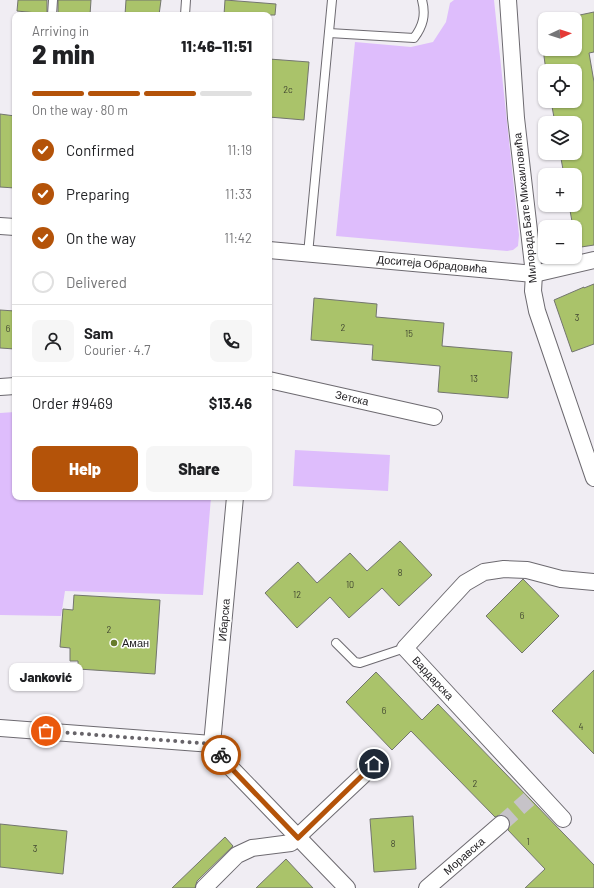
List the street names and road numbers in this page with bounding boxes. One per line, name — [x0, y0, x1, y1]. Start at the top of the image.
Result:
street label: Милорада Бате Михаиловића — [510, 131, 539, 284]
street label: Доситеја Обрадовића — [376, 252, 489, 275]
street label: Зетска — [334, 387, 371, 408]
street label: Ибарска — [215, 597, 232, 642]
street label: Вардарска — [410, 653, 457, 703]
street label: Моравска — [441, 834, 487, 877]

